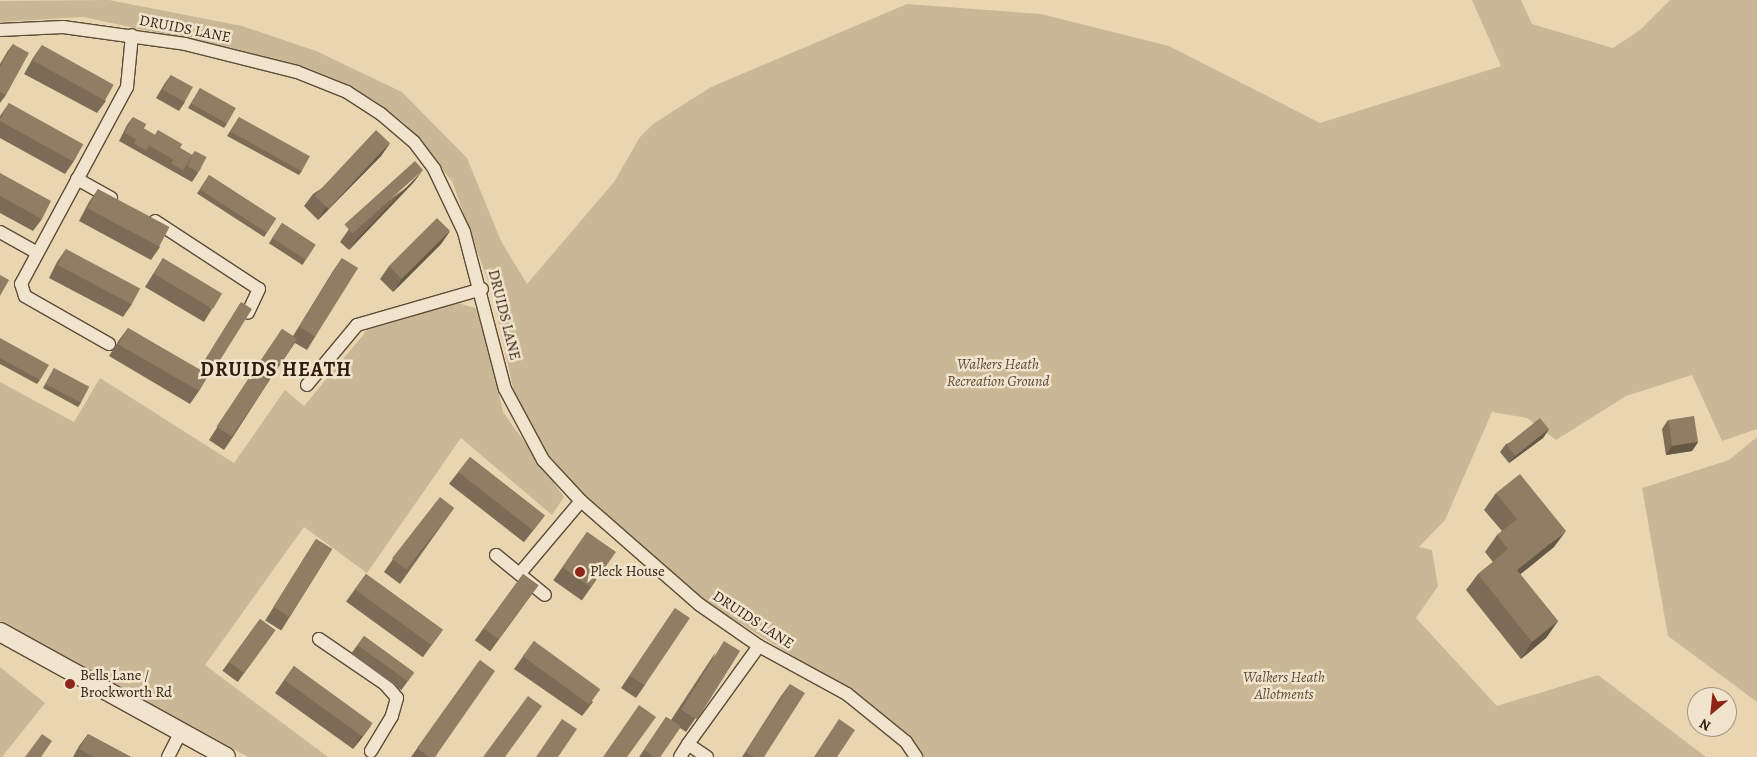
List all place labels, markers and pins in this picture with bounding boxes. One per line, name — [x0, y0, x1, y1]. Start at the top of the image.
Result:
place label: Pleck House — [590, 563, 665, 581]
marker: Pleck House — [574, 566, 586, 578]
place label: Bells Lane / Brockworth Rd — [80, 666, 172, 701]
marker: Bells Lane / Brockworth Rd — [64, 678, 76, 690]

